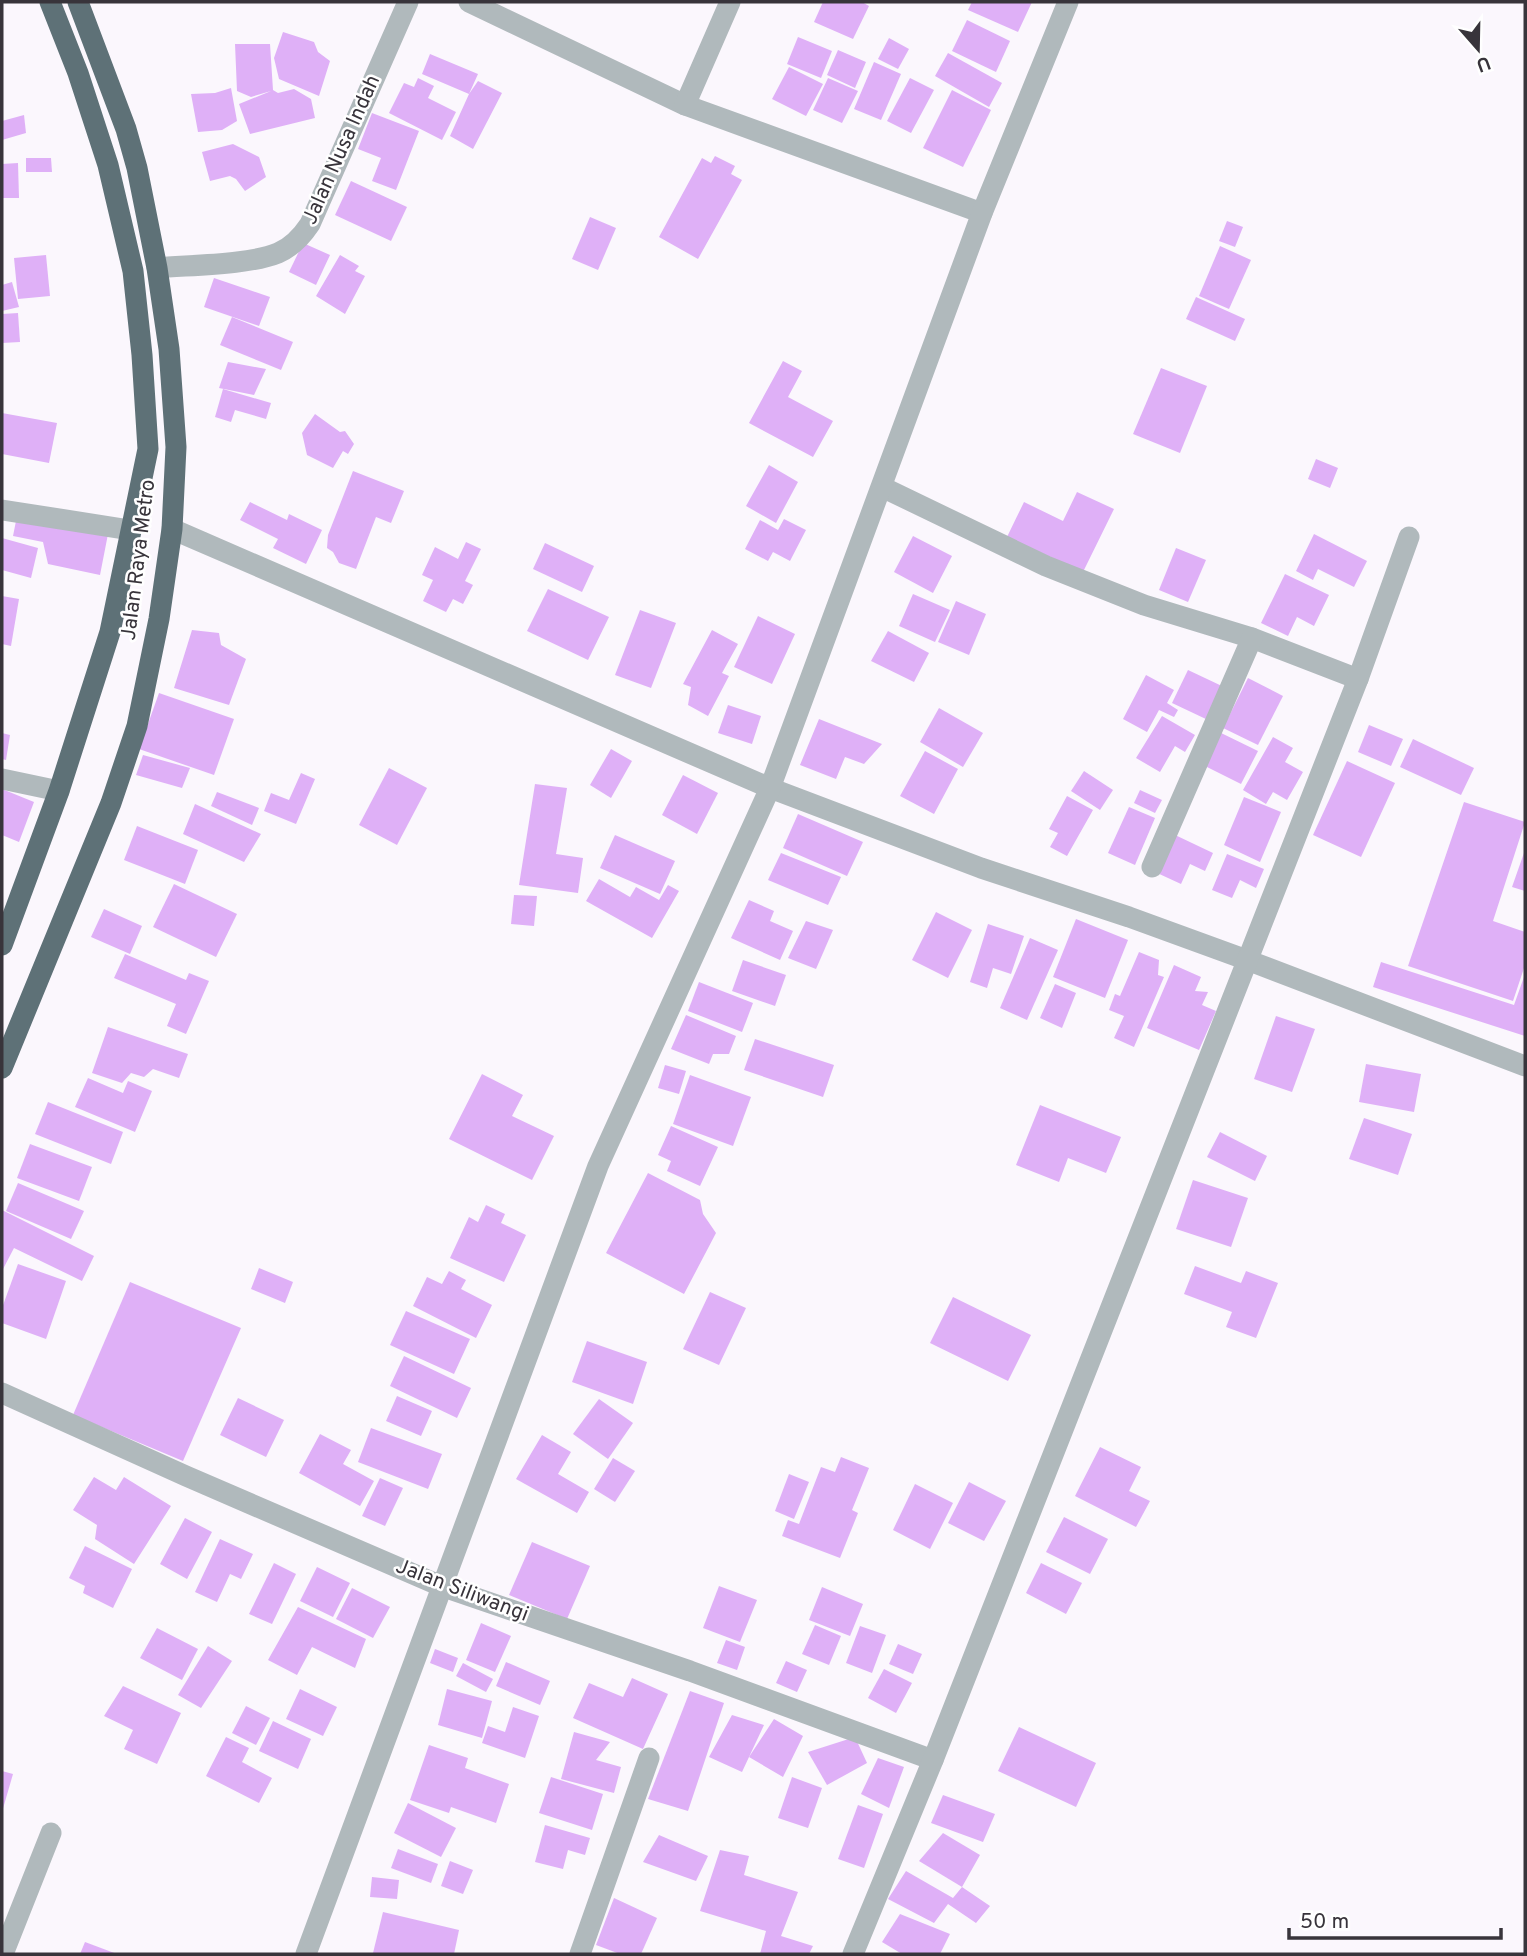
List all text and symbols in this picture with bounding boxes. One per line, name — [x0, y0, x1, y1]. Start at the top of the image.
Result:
north arrow — [1443, 14, 1513, 84]
text: U — [1473, 50, 1494, 77]
street label: Jalan Nusa Indah — [297, 71, 387, 229]
street label: Jalan Raya Metro — [116, 478, 162, 642]
street label: Jalan Siliwangi — [392, 1553, 532, 1629]
scale bar — [1289, 1896, 1501, 1940]
text: 50 m — [1300, 1909, 1349, 1936]

